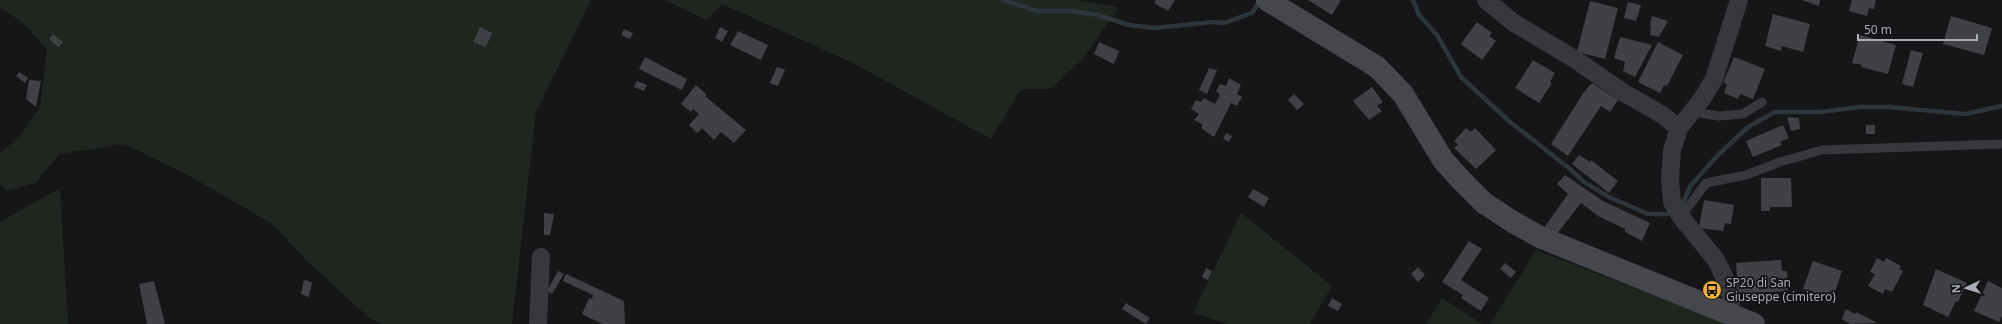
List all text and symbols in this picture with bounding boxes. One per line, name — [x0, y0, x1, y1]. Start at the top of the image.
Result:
scale bar — [1858, 16, 1977, 42]
text: 50 m — [1864, 21, 1892, 38]
north arrow — [1946, 268, 1986, 308]
place label: SP20 di San Giuseppe (cimitero) — [1726, 274, 1836, 305]
bus stop icon: SP20 di San Giuseppe (cimitero) — [1701, 279, 1723, 301]
text: N — [1948, 284, 1963, 294]

